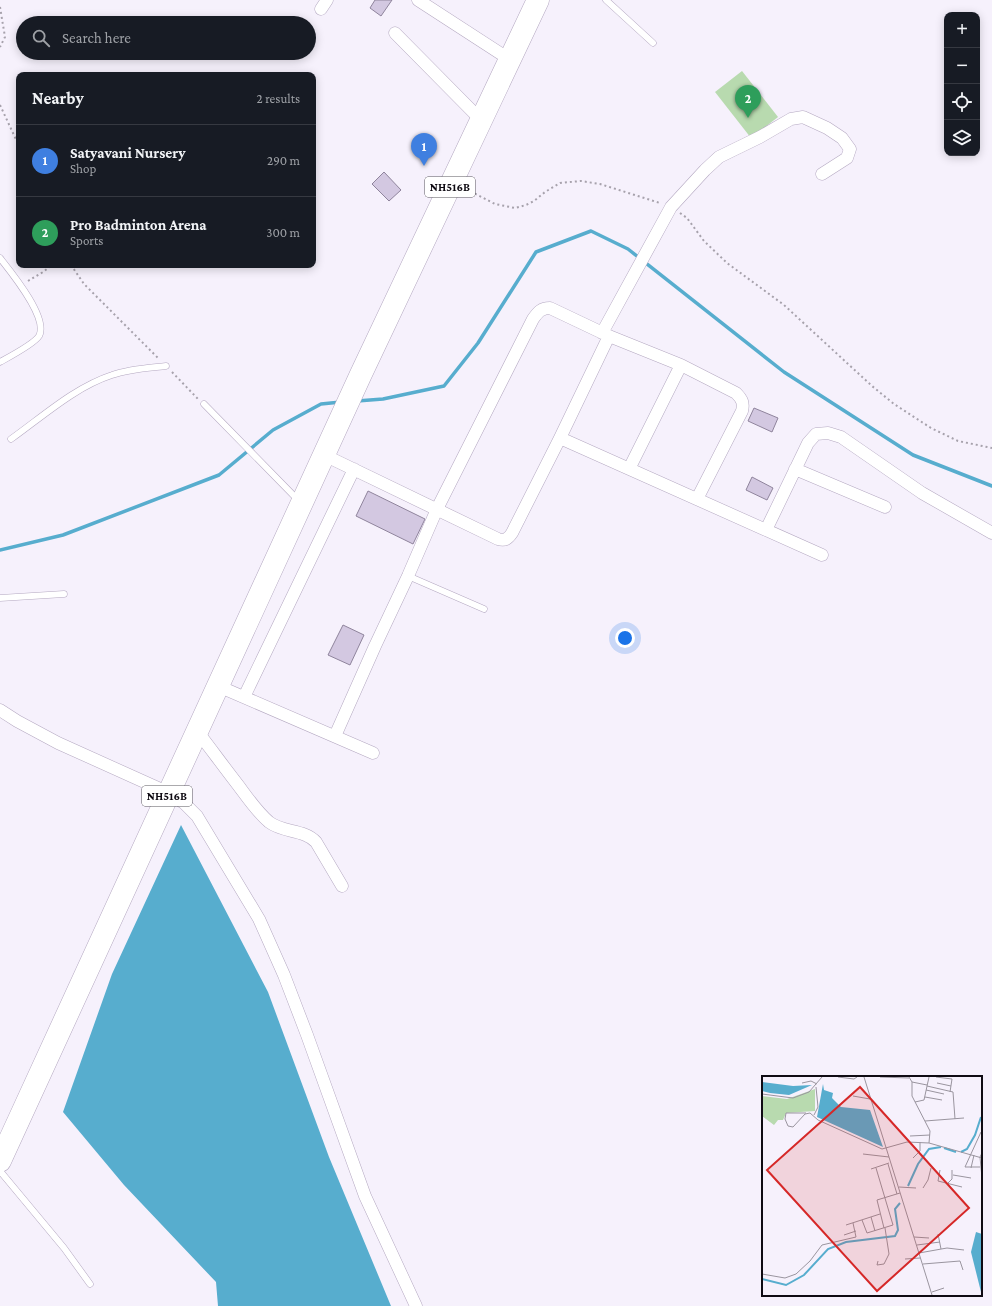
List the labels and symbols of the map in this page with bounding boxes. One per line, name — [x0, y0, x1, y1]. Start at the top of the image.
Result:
pin: 2 — [735, 85, 761, 118]
pin: 1 — [411, 133, 437, 166]
road number: NH516B — [425, 177, 475, 197]
your location — [615, 628, 635, 648]
road number: NH516B — [142, 786, 192, 806]
inset map — [762, 1076, 982, 1296]

